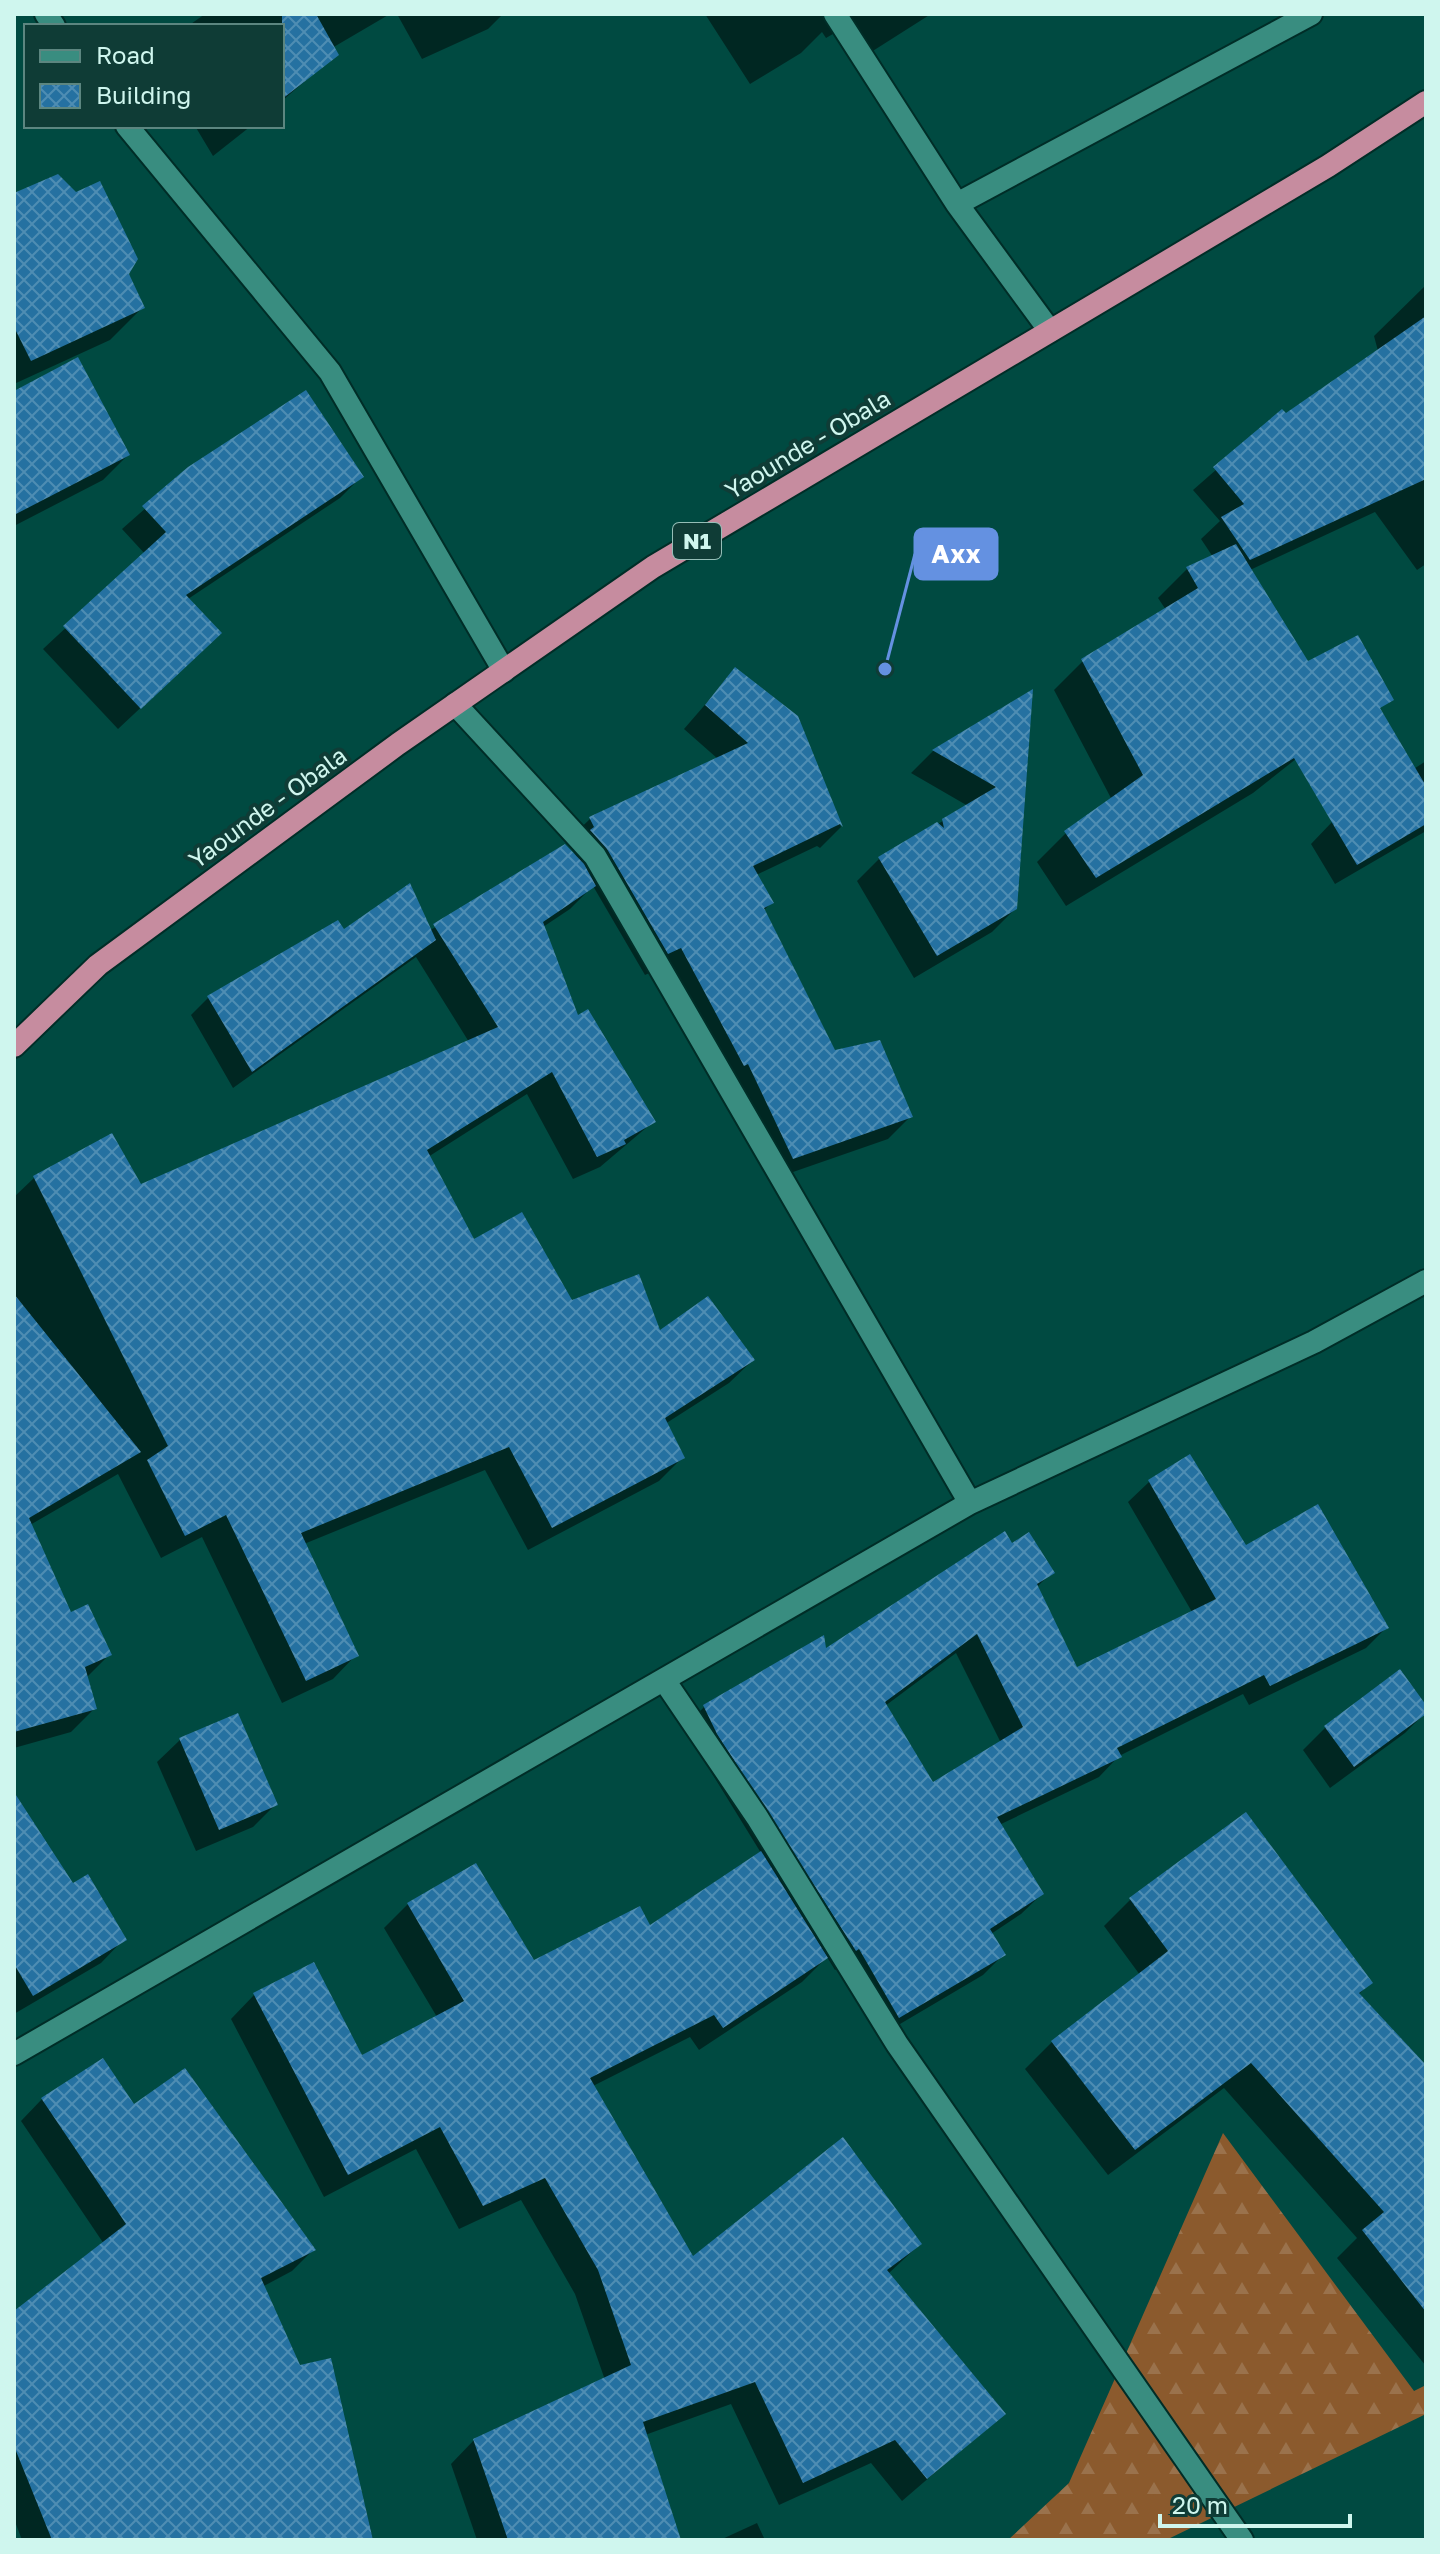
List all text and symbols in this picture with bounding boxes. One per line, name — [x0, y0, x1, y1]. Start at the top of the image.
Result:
legend — [24, 24, 284, 128]
text: Road — [96, 40, 155, 69]
text: Building — [96, 80, 191, 109]
street label: Yaounde - Obala — [719, 383, 895, 505]
road number: N1 — [673, 523, 721, 559]
callout: Axx — [915, 529, 997, 579]
text: Axx — [931, 538, 981, 569]
street label: Yaounde - Obala — [183, 740, 352, 874]
scale bar — [1160, 2478, 1350, 2528]
text: 20 m — [1172, 2490, 1228, 2519]

